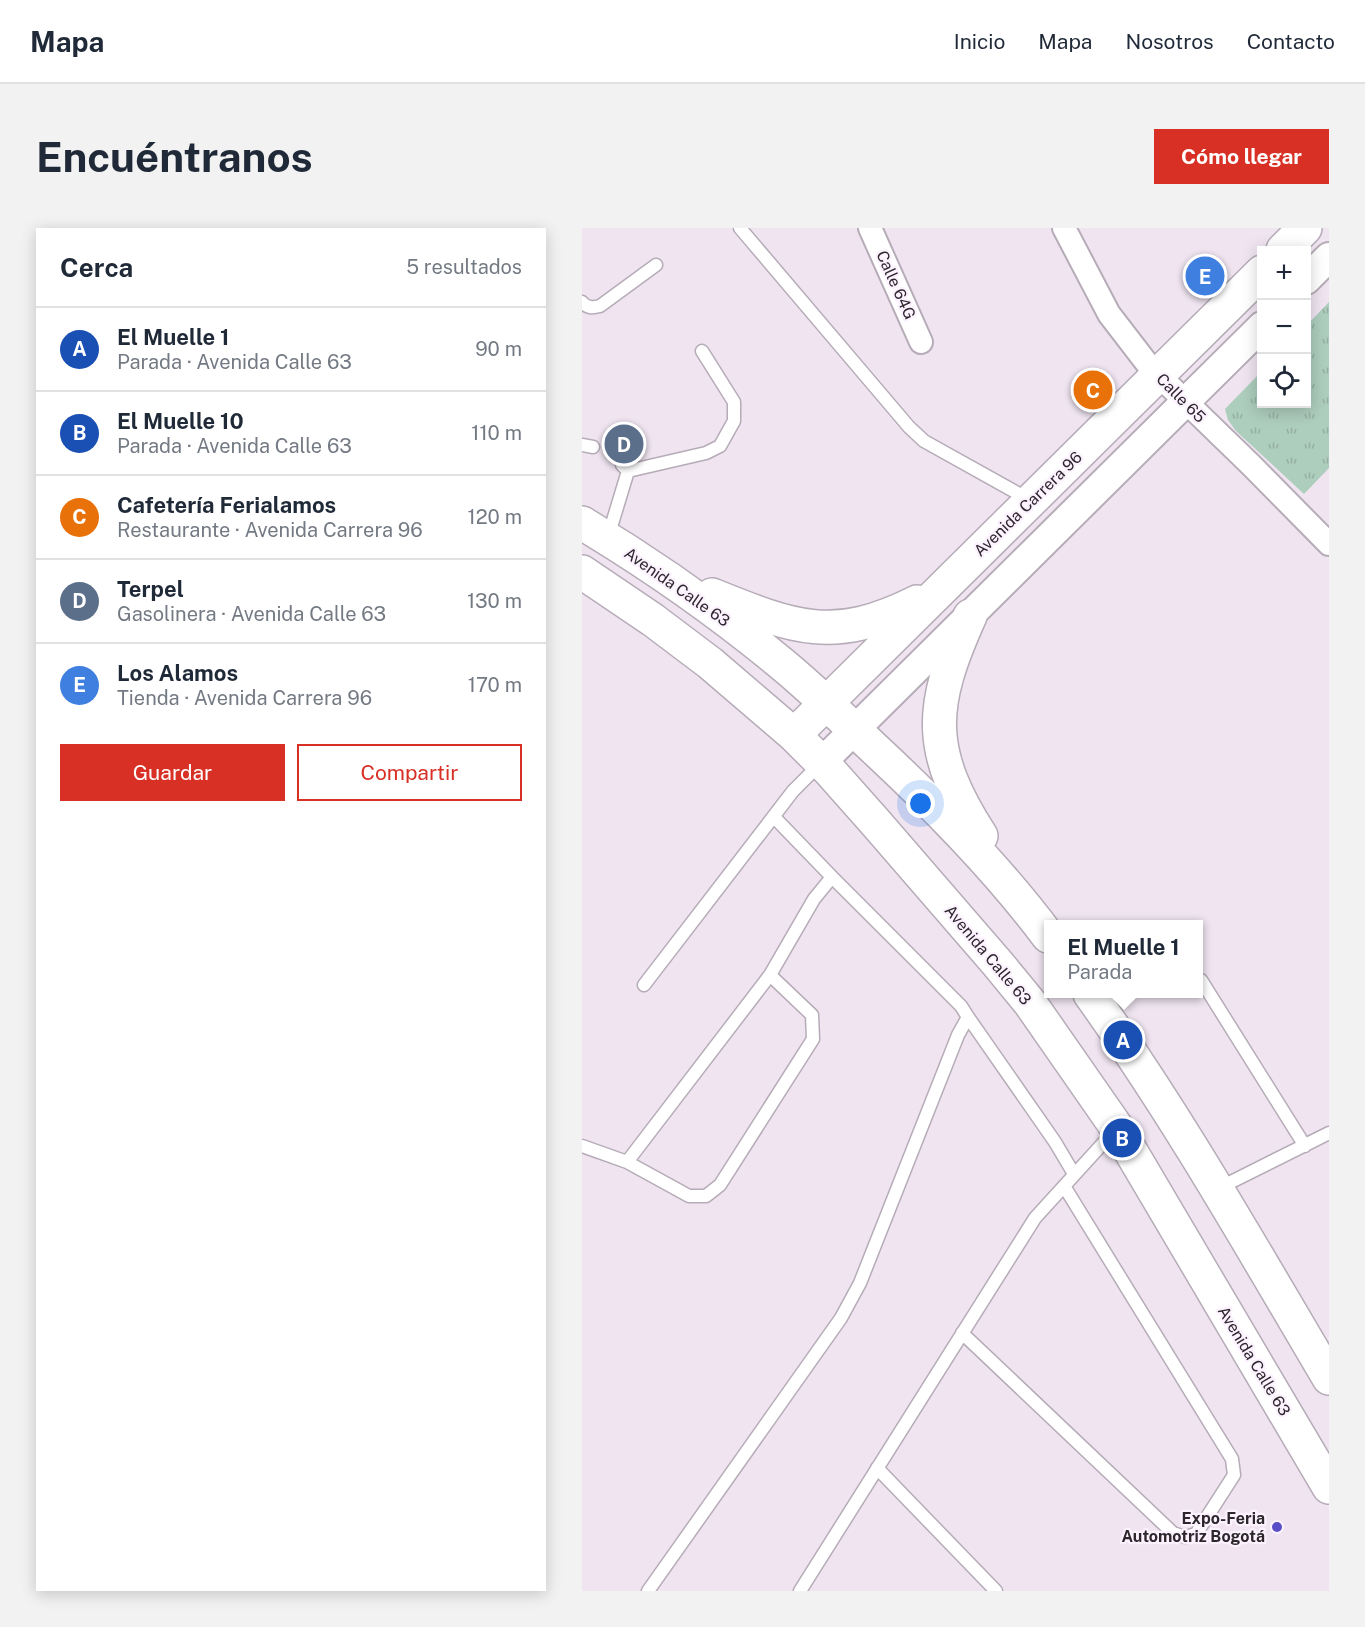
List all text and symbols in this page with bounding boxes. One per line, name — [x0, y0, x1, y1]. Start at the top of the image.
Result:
text: Mapa — [30, 25, 104, 58]
text: Inicio — [954, 29, 1005, 54]
text: Mapa — [1038, 29, 1092, 54]
text: Nosotros — [1125, 29, 1214, 54]
text: Contacto — [1247, 29, 1335, 54]
button: Cómo llegar — [1154, 129, 1329, 184]
text: Encuéntranos — [36, 132, 313, 181]
map controls — [1257, 246, 1311, 408]
button: + — [1257, 246, 1311, 300]
street label: Calle 64G — [872, 248, 920, 322]
text: Cerca — [60, 252, 133, 283]
pin: E — [1186, 254, 1224, 298]
text: 5 resultados — [406, 255, 522, 279]
button: − — [1257, 300, 1311, 354]
text: El Muelle 1 — [117, 324, 229, 350]
text: A — [72, 337, 87, 361]
text: 90 m — [475, 337, 522, 361]
text: Parada · Avenida Calle 63 — [117, 350, 352, 374]
button: locate — [1257, 354, 1311, 408]
pin: C — [1074, 368, 1112, 412]
street label: Calle 65 — [1152, 369, 1210, 427]
text: El Muelle 10 — [117, 408, 244, 434]
text: B — [73, 421, 86, 445]
text: 110 m — [471, 421, 522, 445]
pin: D — [604, 422, 644, 466]
text: Parada · Avenida Calle 63 — [117, 434, 352, 458]
street label: Avenida Carrera 96 — [970, 448, 1086, 560]
text: Cafetería Ferialamos — [117, 492, 336, 518]
text: C — [72, 505, 87, 529]
text: 120 m — [468, 505, 522, 529]
text: Restaurante · Avenida Carrera 96 — [117, 518, 423, 542]
street label: Avenida Calle 63 — [621, 544, 733, 630]
text: Terpel — [117, 576, 184, 602]
text: D — [72, 589, 87, 613]
text: 130 m — [467, 589, 522, 613]
text: Gasolinera · Avenida Calle 63 — [117, 602, 386, 626]
text: Los Alamos — [117, 660, 238, 686]
text: E — [73, 673, 86, 697]
text: 170 m — [468, 673, 522, 697]
text: Tienda · Avenida Carrera 96 — [117, 686, 372, 710]
button: Guardar — [60, 744, 285, 801]
button: Compartir — [297, 744, 522, 801]
your location — [906, 789, 935, 818]
street label: Avenida Calle 63 — [941, 901, 1035, 1009]
popup — [1044, 920, 1203, 998]
text: El Muelle 1 — [1067, 934, 1180, 960]
text: Parada — [1067, 960, 1132, 984]
pin: A — [1104, 1018, 1142, 1062]
pin: B — [1102, 1116, 1142, 1160]
street label: Avenida Calle 63 — [1214, 1303, 1294, 1419]
place label: Expo-Feria Automotriz Bogotá — [1121, 1509, 1265, 1546]
marker: Expo-Feria Automotriz Bogotá — [1270, 1520, 1284, 1534]

